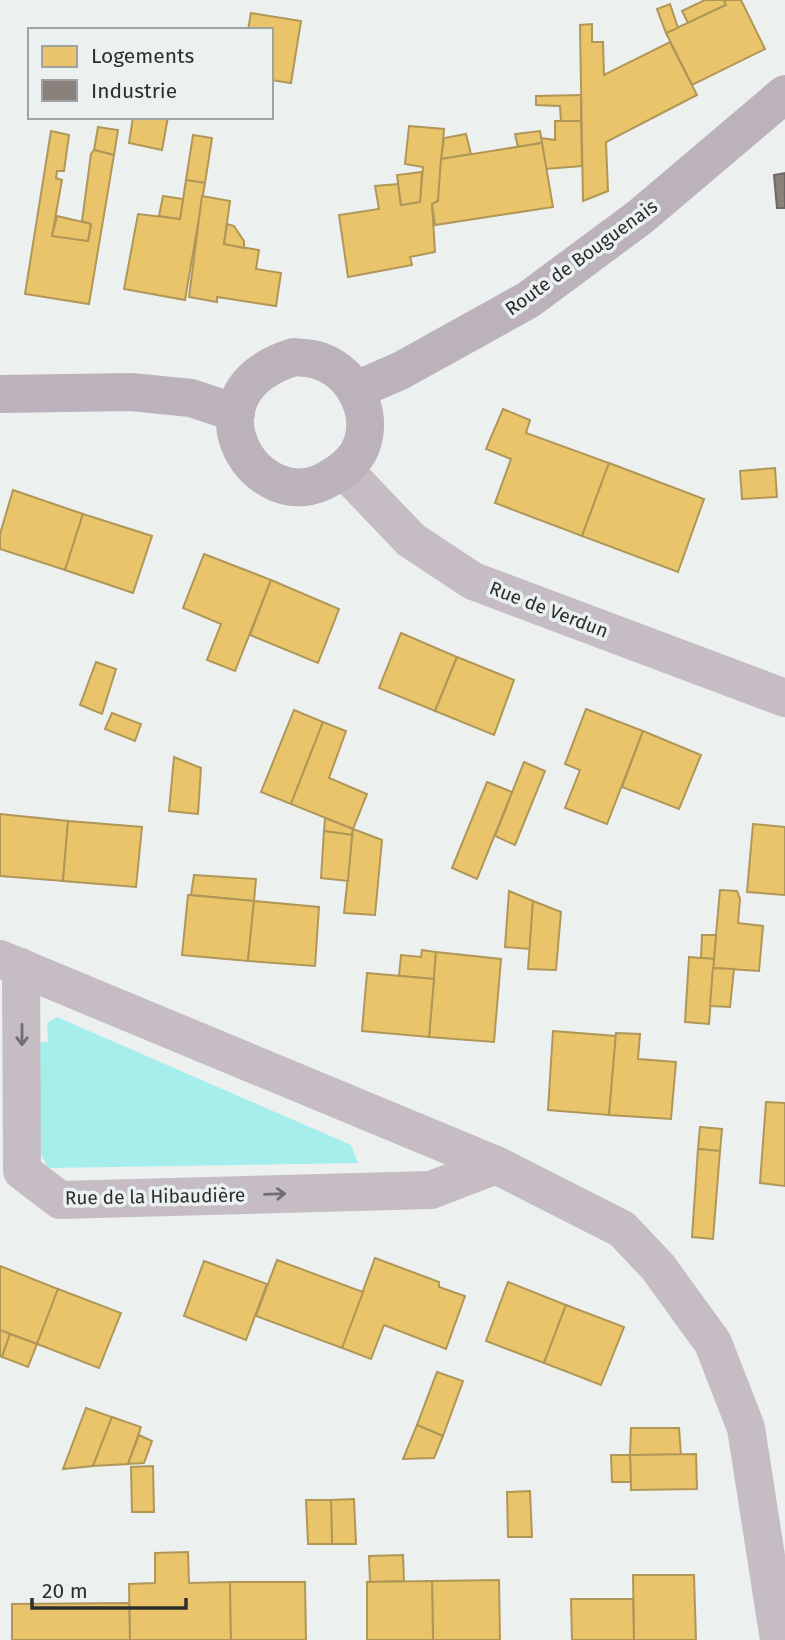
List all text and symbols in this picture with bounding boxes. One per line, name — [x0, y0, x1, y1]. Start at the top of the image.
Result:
legend — [28, 28, 273, 119]
text: Logements — [91, 43, 195, 69]
text: Industrie — [91, 78, 177, 104]
street label: Route de Bouguenais — [501, 194, 662, 320]
street label: Rue de Verdun — [486, 576, 612, 643]
one-way arrow — [15, 1024, 29, 1047]
street label: Rue de la Hibaudière — [65, 1183, 245, 1210]
one-way arrow — [264, 1188, 287, 1201]
scale bar — [32, 1566, 186, 1610]
text: 20 m — [42, 1578, 88, 1604]

